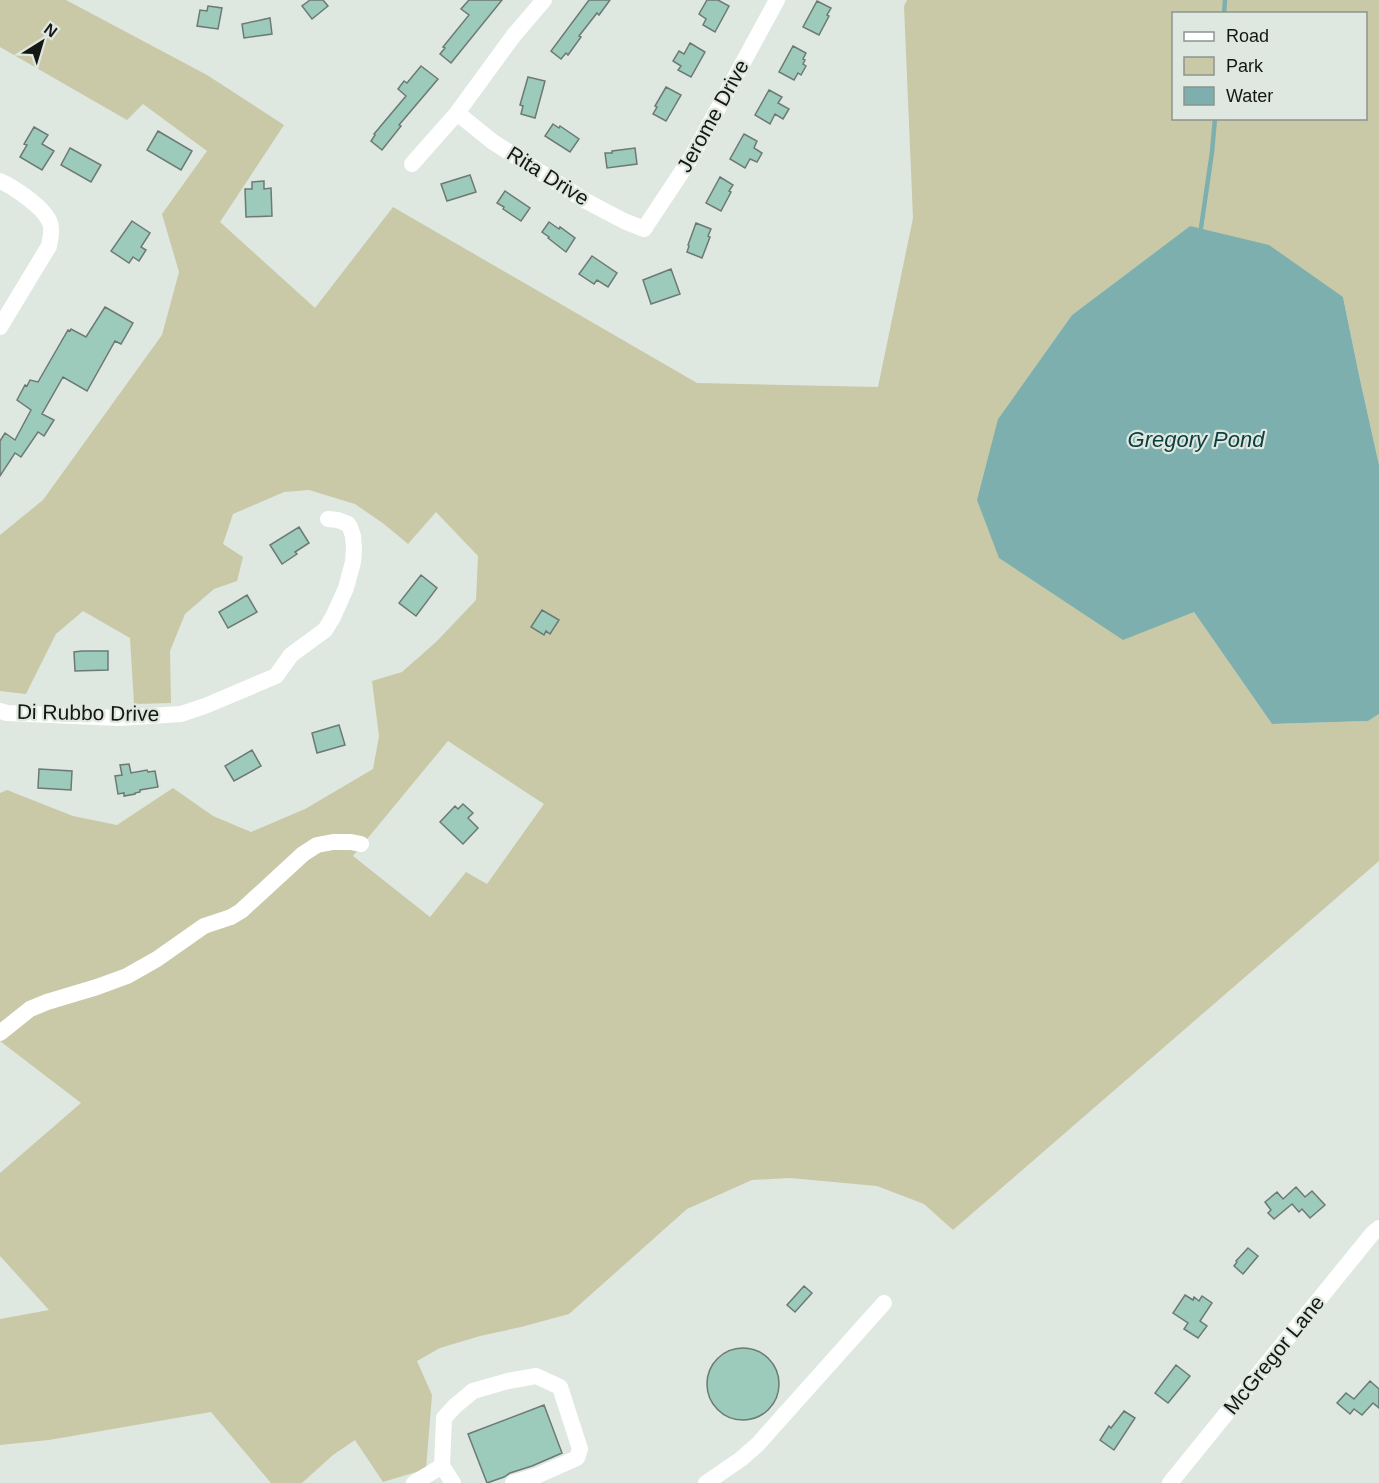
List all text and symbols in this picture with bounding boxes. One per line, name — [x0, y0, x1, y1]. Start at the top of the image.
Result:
north arrow — [12, 12, 72, 72]
legend — [1172, 12, 1367, 120]
text: N — [41, 20, 60, 41]
text: Road — [1226, 26, 1269, 46]
street label: Jerome Drive — [672, 56, 753, 176]
text: Park — [1226, 56, 1264, 76]
text: Water — [1226, 86, 1273, 106]
street label: Rita Drive — [503, 141, 593, 210]
water label: Gregory Pond — [1128, 427, 1265, 452]
street label: Di Rubbo Drive — [17, 700, 159, 725]
street label: McGregor Lane — [1219, 1291, 1328, 1419]

